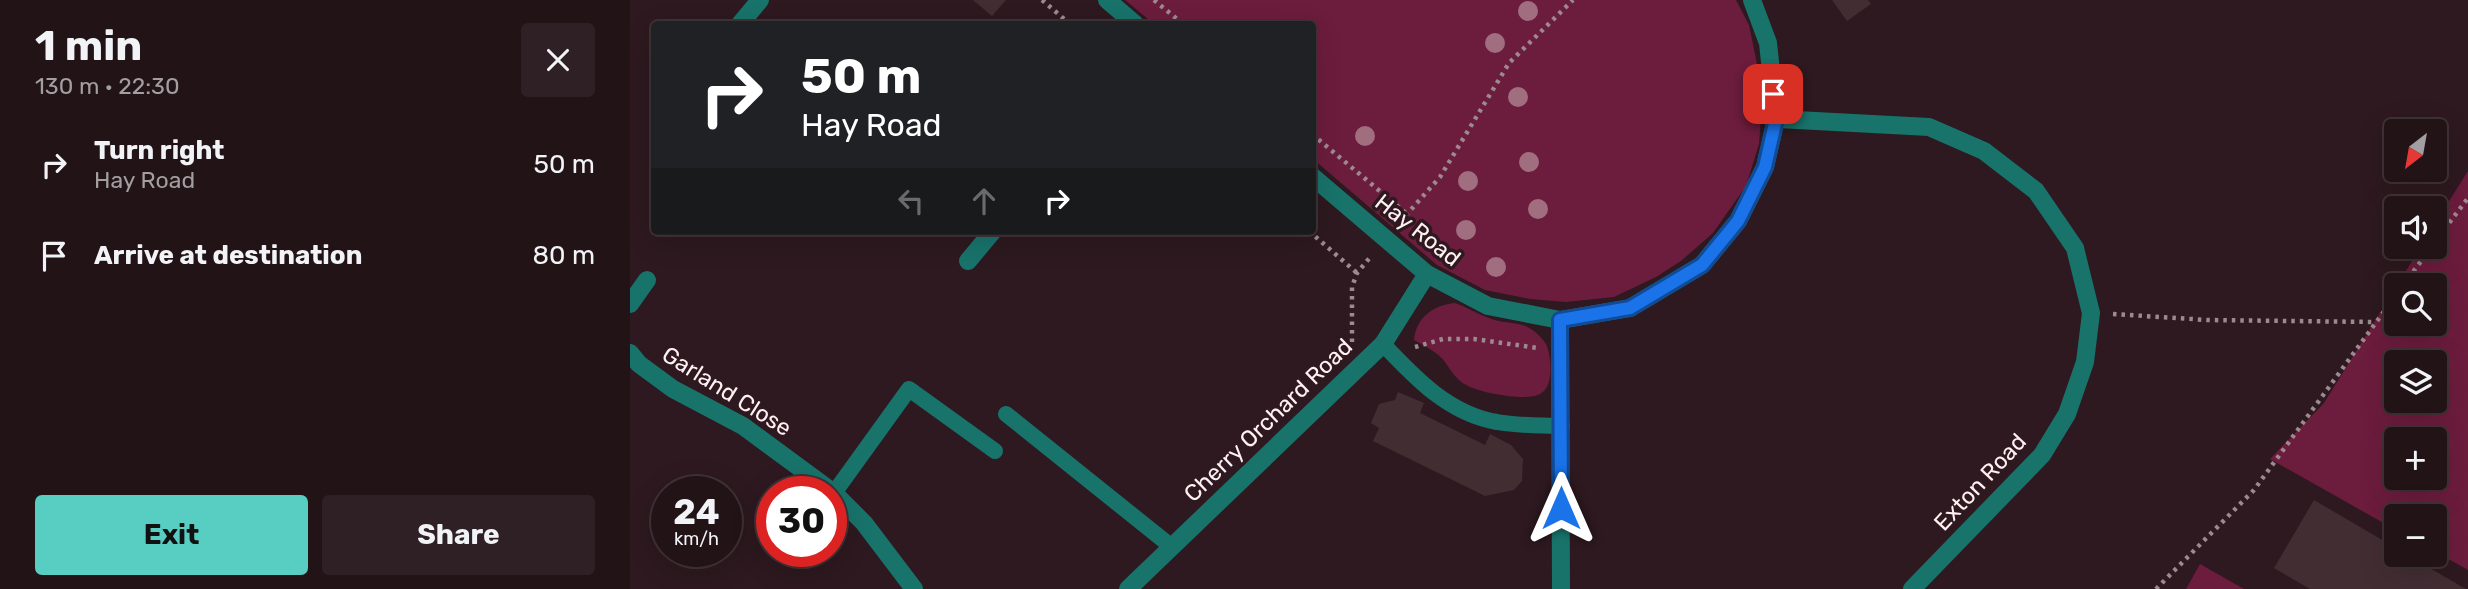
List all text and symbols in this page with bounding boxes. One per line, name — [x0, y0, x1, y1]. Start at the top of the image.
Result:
text: 1 min — [35, 21, 142, 71]
button: close — [521, 23, 595, 97]
text: 50 m — [801, 47, 921, 105]
icon: right — [686, 49, 777, 140]
pin — [1743, 64, 1803, 124]
text: 130 m · 22:30 — [35, 72, 180, 100]
icon: arrive — [1754, 75, 1792, 113]
text: Hay Road — [801, 106, 942, 144]
north arrow — [2384, 119, 2446, 182]
map controls — [2384, 119, 2447, 567]
text: Turn right — [94, 135, 224, 166]
icon: right — [35, 146, 73, 184]
text: 50 m — [534, 149, 595, 180]
text: Hay Road — [94, 166, 195, 194]
icon: left — [892, 182, 930, 220]
icon: ahead — [965, 182, 1003, 220]
icon: right — [1038, 182, 1076, 220]
street label: Hay Road — [1370, 188, 1466, 272]
button: sound — [2384, 196, 2447, 259]
icon: arrive — [35, 237, 73, 275]
text: Arrive at destination — [94, 240, 362, 271]
text: 80 m — [532, 240, 595, 271]
button: search — [2384, 273, 2447, 336]
street label: Cherry Orchard Road — [1178, 332, 1358, 508]
street label: Garland Close — [657, 340, 797, 442]
button: layers — [2384, 350, 2447, 413]
button: + — [2384, 427, 2447, 490]
street label: Exton Road — [1928, 428, 2032, 536]
position arrow — [1524, 471, 1598, 545]
speed limit sign: 30 — [756, 476, 847, 567]
text: 24 — [673, 491, 720, 533]
button: Exit — [35, 495, 308, 575]
button: Share — [322, 495, 595, 575]
button: − — [2384, 504, 2447, 567]
text: km/h — [674, 528, 719, 550]

